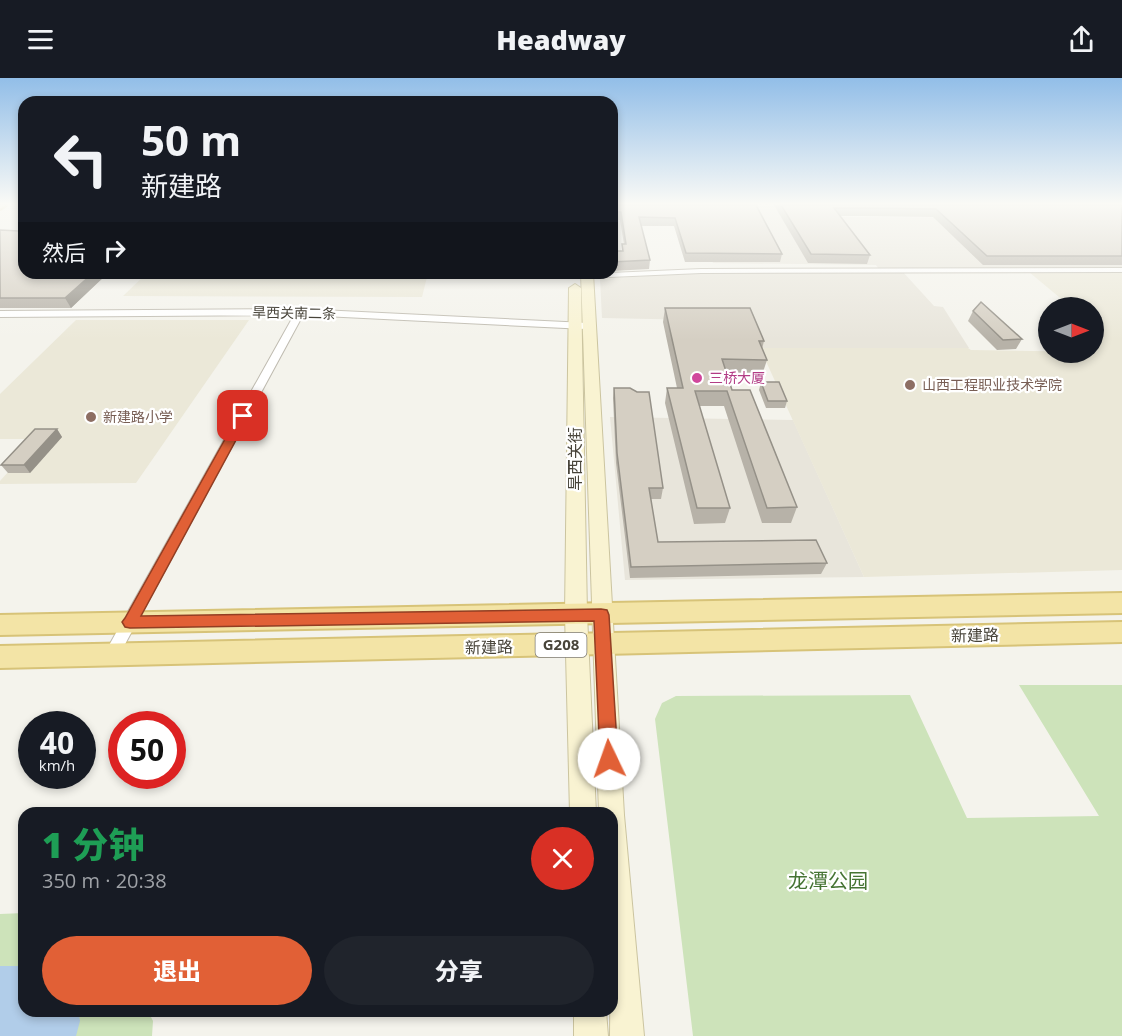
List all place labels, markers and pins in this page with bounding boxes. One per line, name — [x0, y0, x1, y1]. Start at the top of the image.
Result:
place label: 三桥大厦 — [709, 368, 765, 387]
marker: 三桥大厦 — [690, 371, 704, 385]
place label: 山西工程职业技术学院 — [922, 375, 1062, 394]
marker: 山西工程职业技术学院 — [903, 378, 917, 392]
pin — [217, 390, 268, 441]
place label: 新建路小学 — [103, 407, 173, 426]
marker: 新建路小学 — [84, 410, 98, 424]

